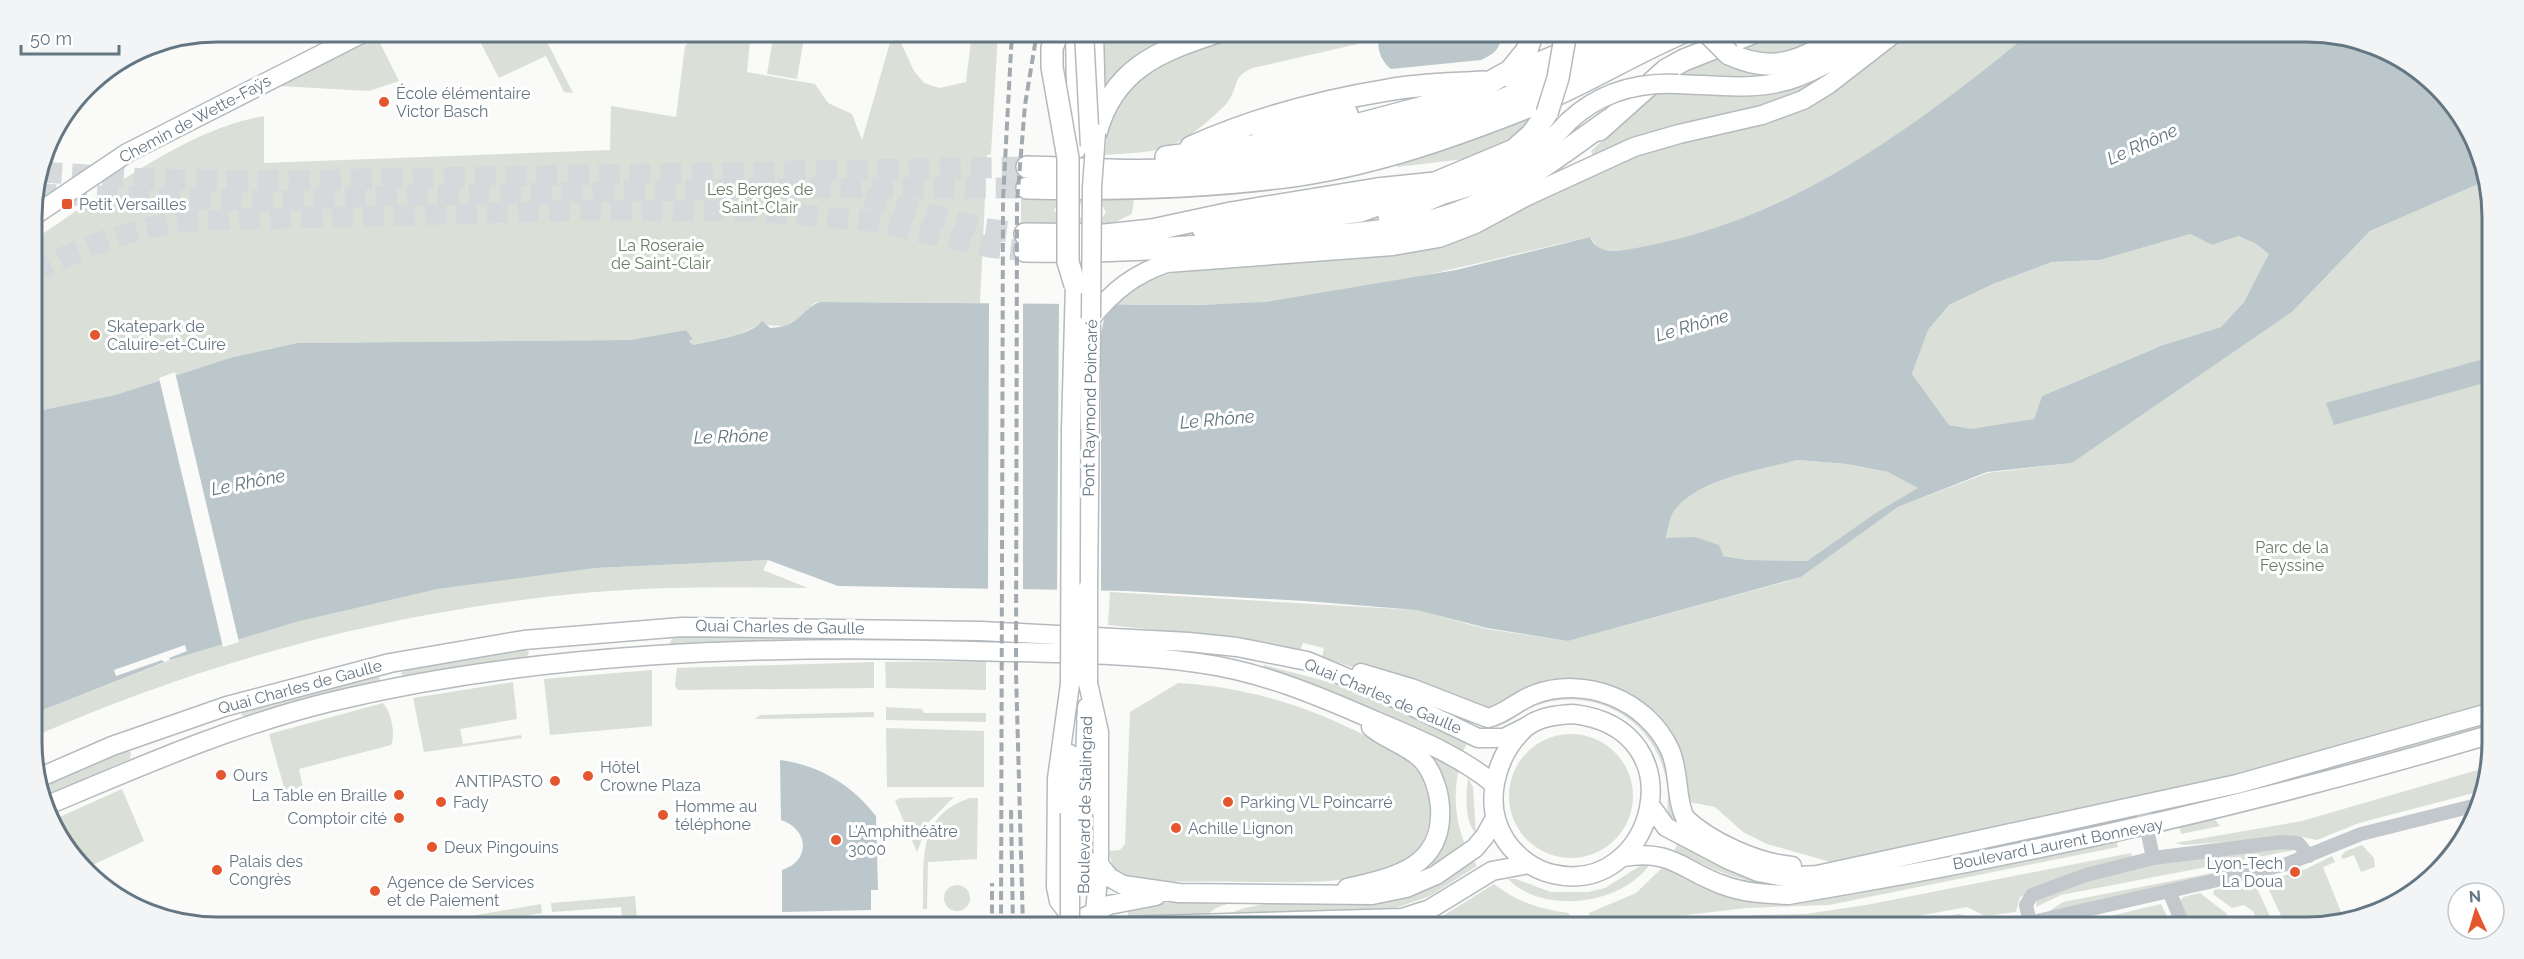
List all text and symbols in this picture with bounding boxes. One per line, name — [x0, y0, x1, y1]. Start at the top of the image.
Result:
scale bar — [21, 18, 118, 56]
text: 50 m — [30, 28, 72, 49]
street label: Chemin de Wette-Faÿs — [116, 71, 274, 167]
place label: École élémentaire Victor Basch — [396, 83, 530, 121]
marker: École élémentaire Victor Basch — [377, 95, 391, 109]
water label: Le Rhône — [2103, 119, 2181, 169]
park label: Les Berges de Saint-Clair — [707, 180, 813, 217]
place label: Petit Versailles — [79, 195, 187, 214]
marker: Petit Versailles — [60, 197, 74, 211]
park label: La Roseraie de Saint-Clair — [611, 236, 711, 273]
water label: Le Rhône — [1653, 304, 1731, 345]
place label: Skatepark de Caluire-et-Cuire — [107, 317, 226, 354]
street label: Pont Raymond Poincaré — [1079, 319, 1101, 497]
marker: Skatepark de Caluire-et-Cuire — [88, 328, 102, 342]
water label: Le Rhône — [1179, 405, 1256, 433]
water label: Le Rhône — [693, 424, 769, 448]
water label: Le Rhône — [209, 464, 287, 499]
park label: Parc de la Feyssine — [2255, 538, 2329, 575]
street label: Quai Charles de Gaulle — [695, 616, 865, 638]
street label: Quai Charles de Gaulle — [1301, 654, 1465, 738]
street label: Quai Charles de Gaulle — [216, 656, 384, 718]
street label: Boulevard de Stalingrad — [1074, 716, 1096, 894]
place label: Hôtel Crowne Plaza — [600, 758, 701, 795]
place label: Ours — [233, 766, 268, 785]
marker: Ours — [214, 768, 228, 782]
marker: Hôtel Crowne Plaza — [581, 769, 595, 783]
place label: ANTIPASTO — [455, 772, 543, 791]
marker: ANTIPASTO — [548, 774, 562, 788]
place label: La Table en Braille — [251, 786, 387, 805]
marker: La Table en Braille — [392, 788, 406, 802]
place label: Fady — [453, 793, 489, 812]
place label: Parking VL Poincarré — [1240, 793, 1393, 812]
marker: Fady — [434, 795, 448, 809]
marker: Parking VL Poincarré — [1221, 795, 1235, 809]
place label: Homme au téléphone — [675, 797, 757, 834]
marker: Homme au téléphone — [656, 808, 670, 822]
place label: Comptoir cité — [288, 809, 387, 828]
marker: Comptoir cité — [392, 811, 406, 825]
street label: Boulevard Laurent Bonnevay — [1951, 814, 2165, 874]
place label: Achille Lignon — [1188, 819, 1293, 838]
marker: Achille Lignon — [1169, 821, 1183, 835]
place label: L’Amphithéâtre 3000 — [848, 822, 958, 859]
marker: L’Amphithéâtre 3000 — [829, 833, 843, 847]
place label: Deux Pingouins — [444, 838, 559, 857]
marker: Deux Pingouins — [425, 840, 439, 854]
place label: Palais des Congrès — [229, 852, 303, 889]
place label: Lyon-Tech La Doua — [2207, 854, 2283, 891]
marker: Palais des Congrès — [210, 863, 224, 877]
marker: Lyon-Tech La Doua — [2288, 865, 2302, 879]
place label: Agence de Services et de Paiement — [387, 873, 535, 910]
north arrow — [2446, 881, 2506, 941]
marker: Agence de Services et de Paiement — [368, 884, 382, 898]
text: N — [2468, 887, 2482, 906]

